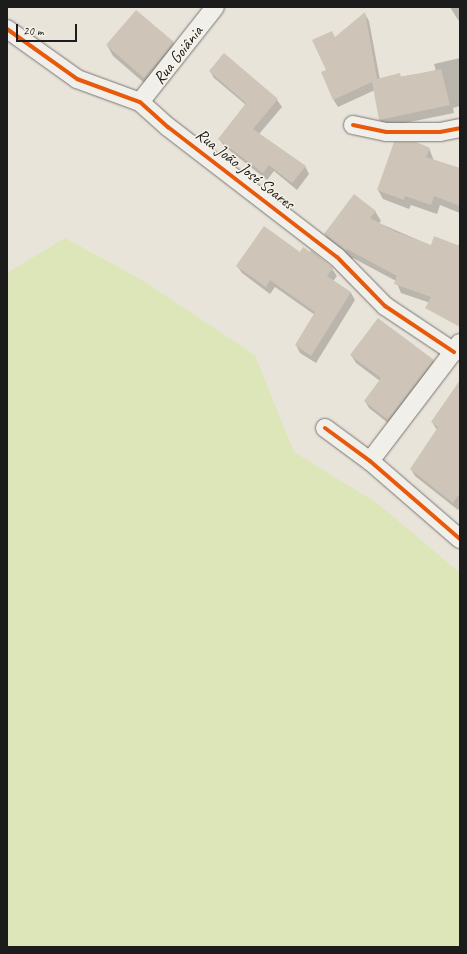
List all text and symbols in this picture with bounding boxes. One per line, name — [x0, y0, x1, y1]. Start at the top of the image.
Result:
scale bar — [18, 16, 79, 42]
street label: Rua Goiânia — [149, 22, 207, 88]
text: 20 m — [23, 23, 43, 39]
street label: Rua João José Soares — [192, 124, 298, 214]

